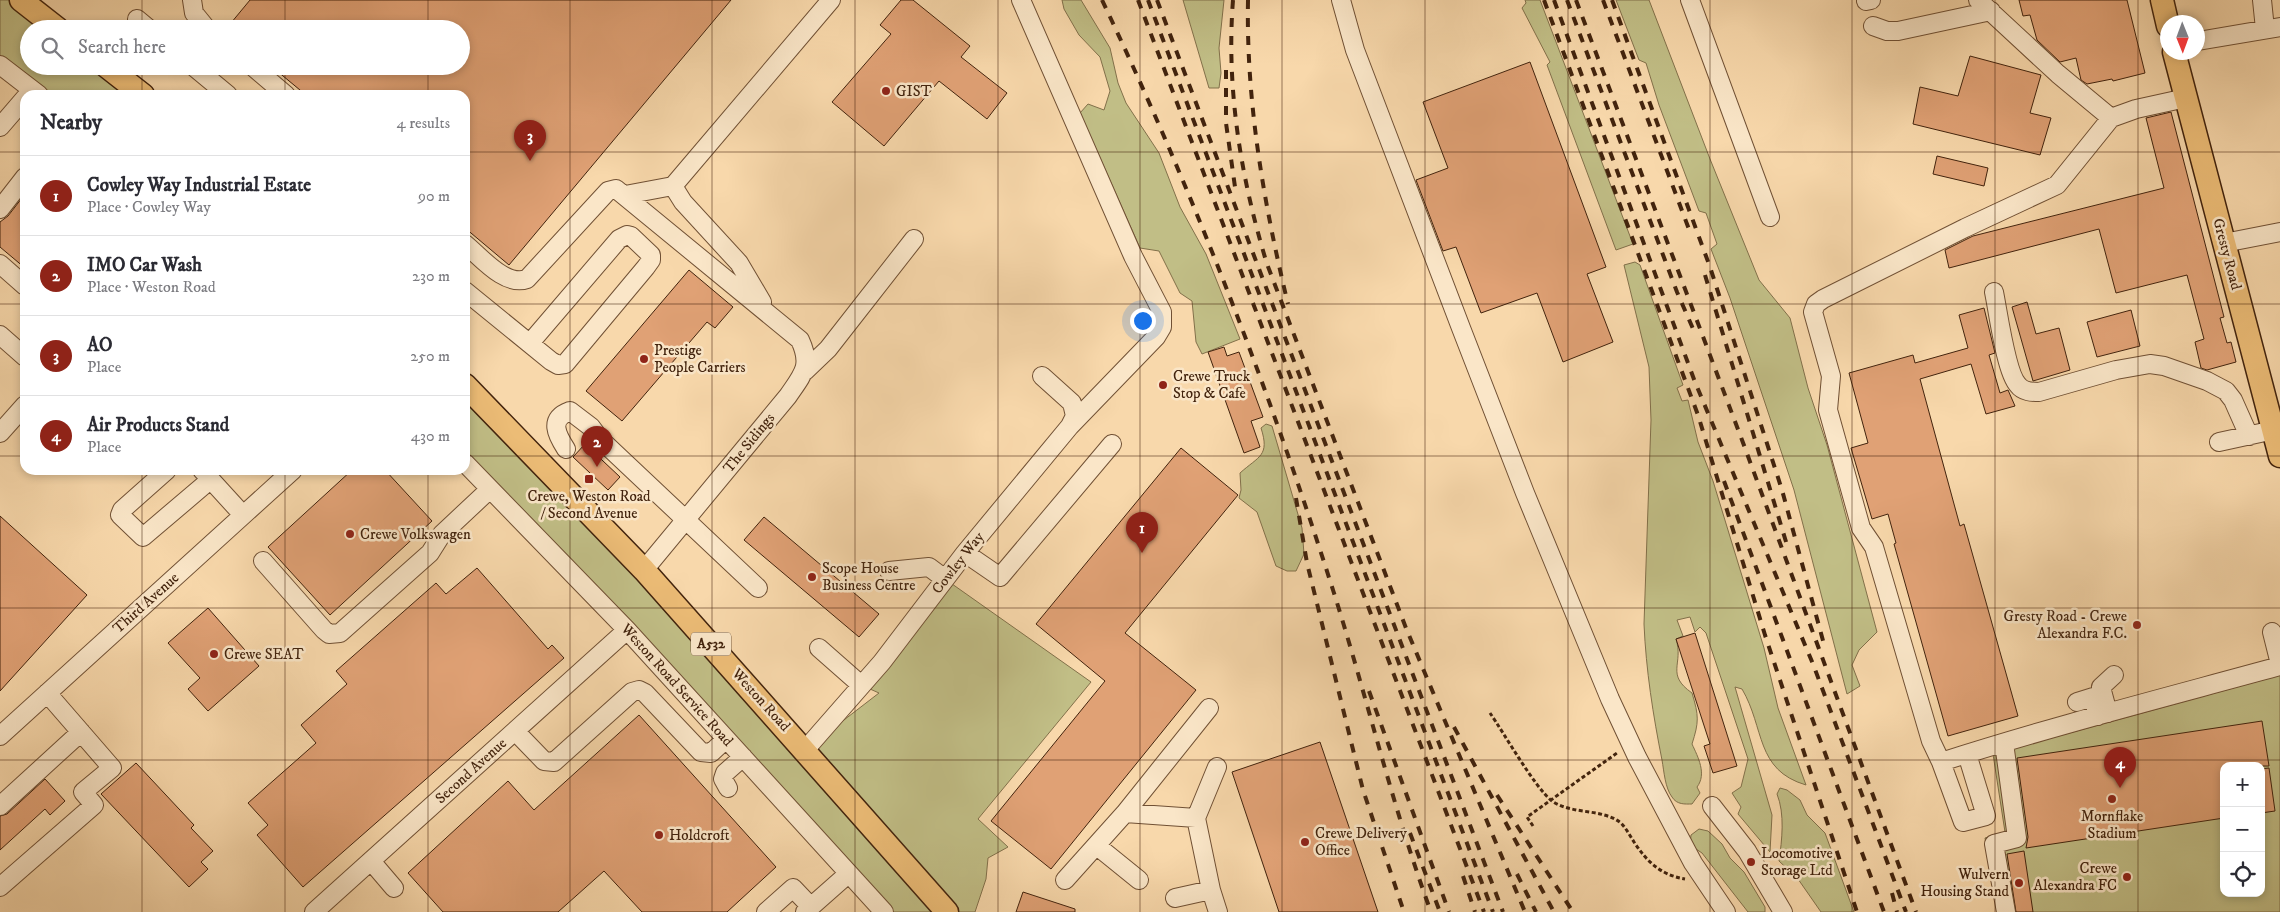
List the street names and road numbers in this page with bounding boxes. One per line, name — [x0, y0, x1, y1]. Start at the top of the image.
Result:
street label: Gresty Road — [2208, 216, 2246, 292]
street label: The Sidings — [719, 409, 779, 477]
street label: Cowley Way — [928, 527, 989, 598]
street label: Third Avenue — [109, 568, 183, 638]
street label: Weston Road Service Road — [616, 619, 738, 751]
road number: A532 — [691, 633, 731, 656]
street label: Weston Road — [727, 664, 795, 736]
street label: Second Avenue — [431, 734, 511, 808]

